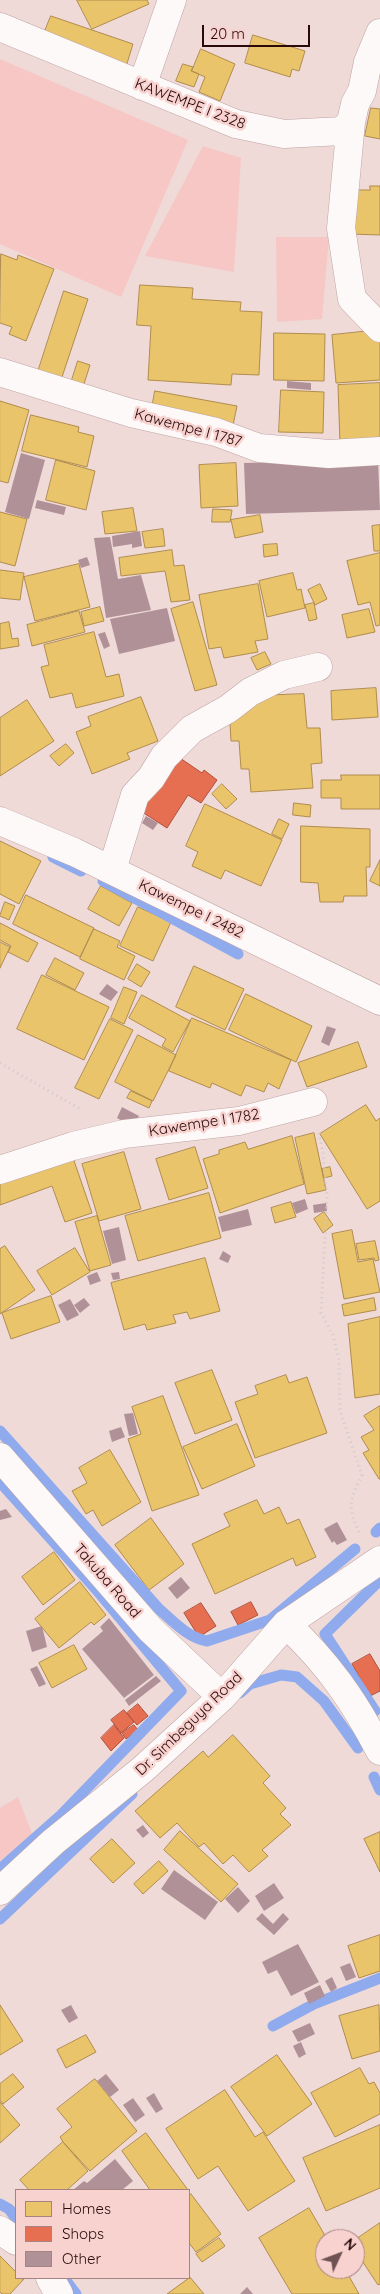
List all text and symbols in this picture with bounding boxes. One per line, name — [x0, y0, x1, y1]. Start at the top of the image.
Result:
scale bar — [205, 15, 312, 47]
text: 20 m — [210, 24, 245, 43]
street label: KAWEMPE I 2328 — [132, 75, 248, 133]
street label: Kawempe I 1787 — [132, 405, 244, 451]
street label: Kawempe I 2482 — [136, 876, 246, 942]
street label: Kawempe I 1782 — [147, 1105, 261, 1141]
street label: Takuba Road — [70, 1540, 144, 1622]
street label: Dr. Simbeguya Road — [132, 1668, 246, 1780]
legend — [15, 2189, 190, 2279]
text: Homes — [62, 2199, 111, 2218]
text: Shops — [62, 2224, 104, 2243]
north arrow — [315, 2229, 365, 2279]
text: N — [340, 2235, 360, 2254]
text: Other — [62, 2249, 101, 2268]

